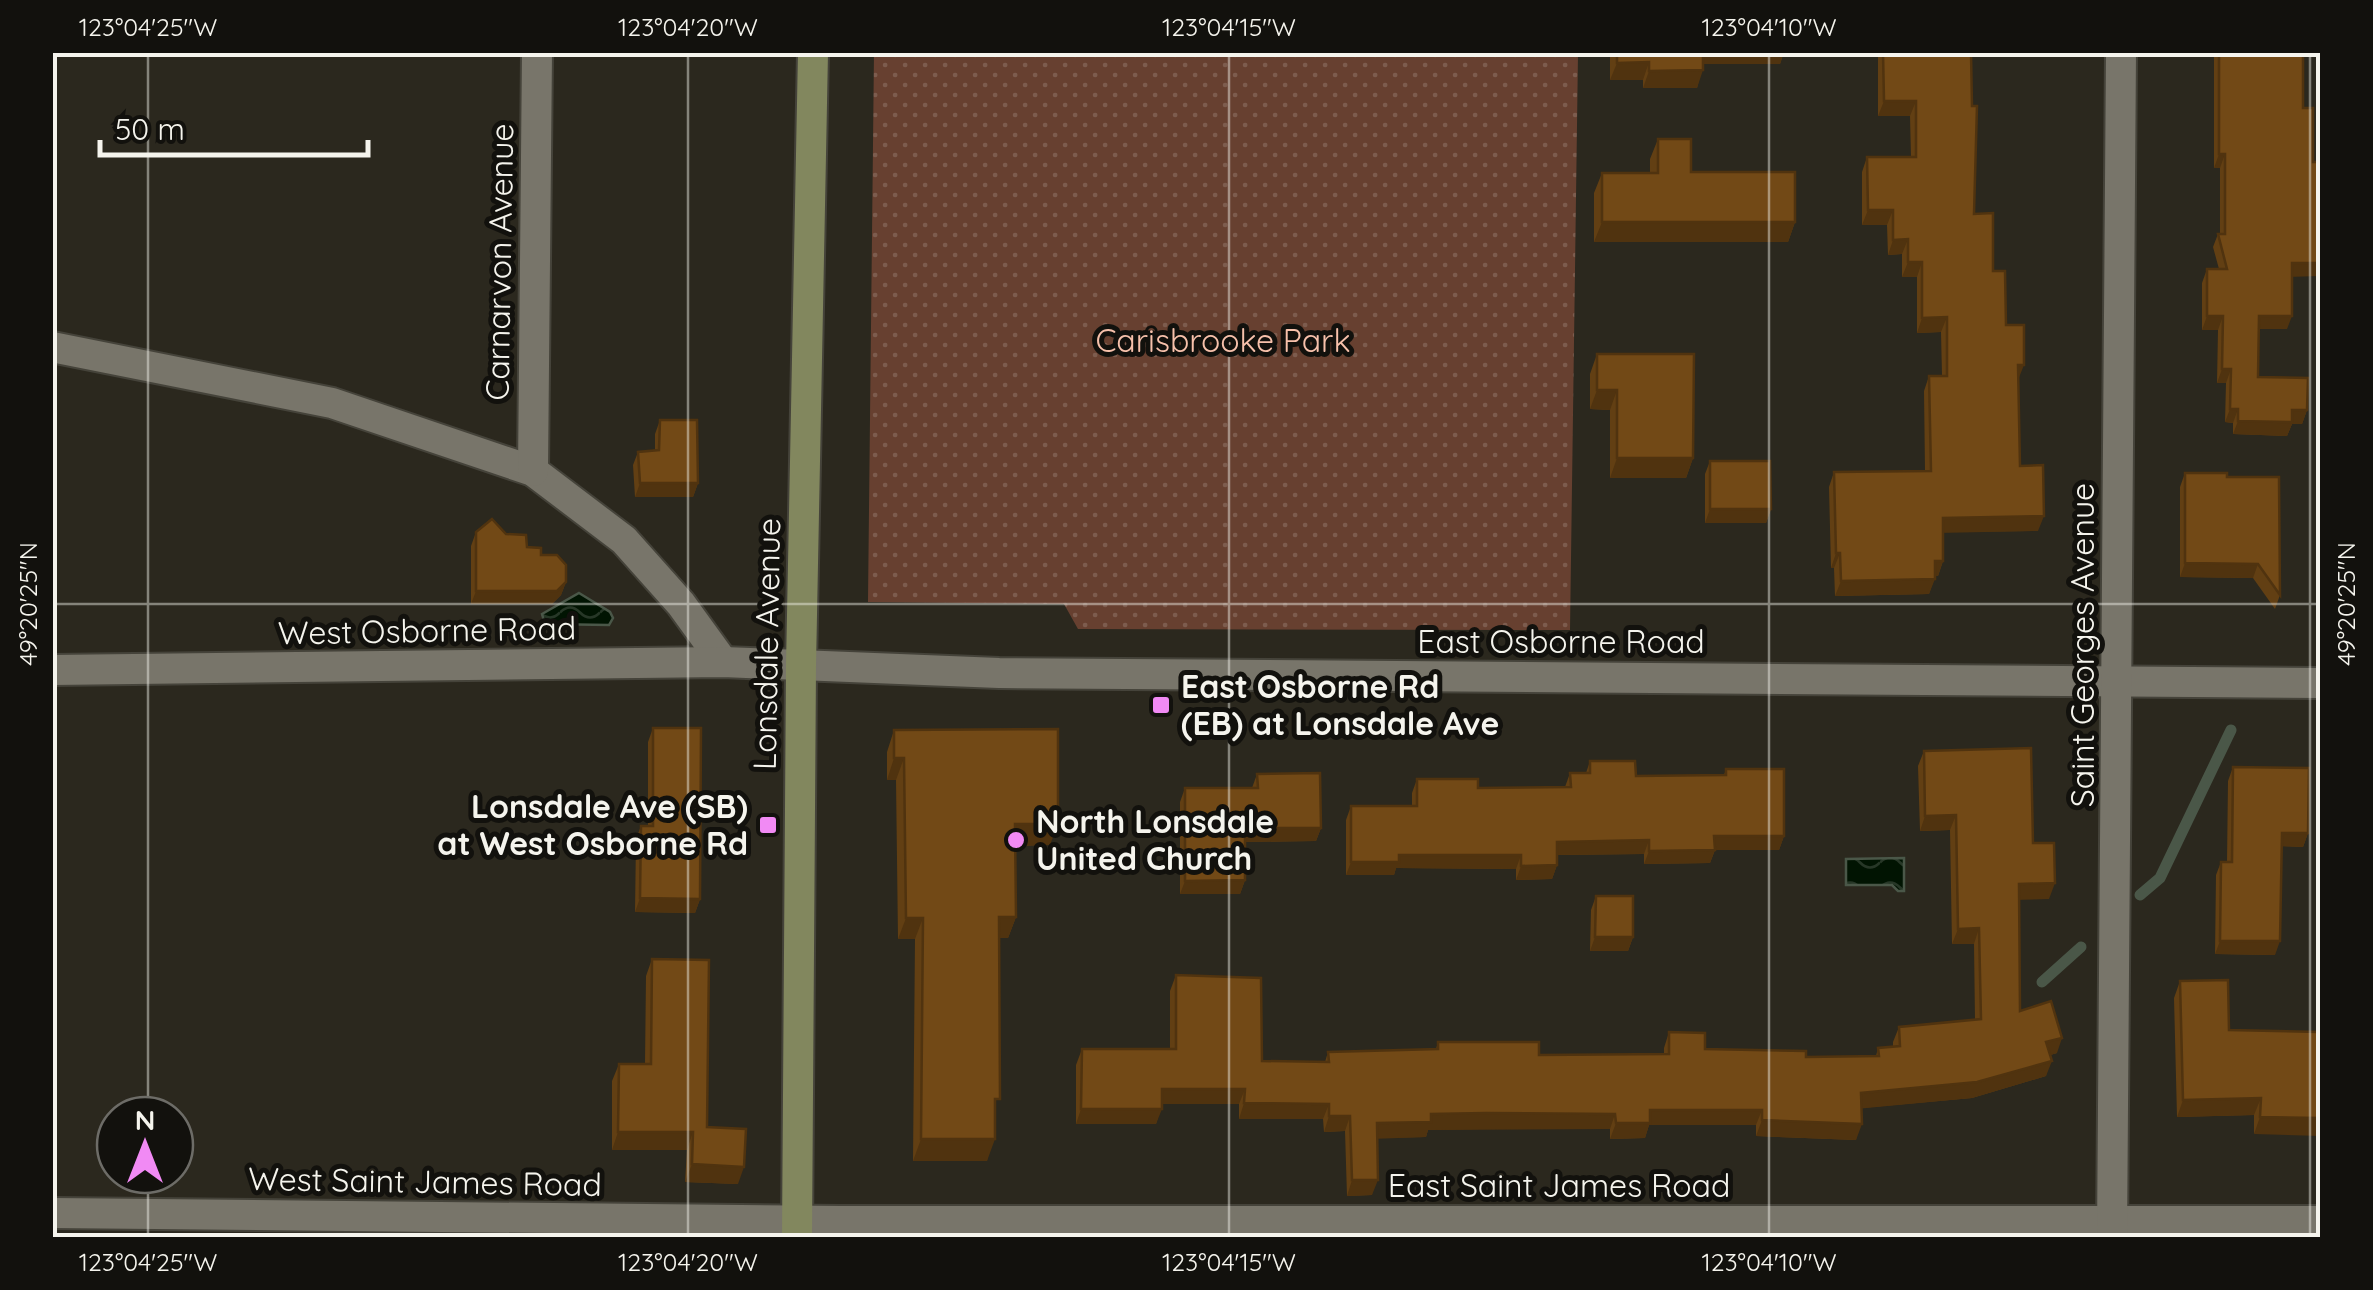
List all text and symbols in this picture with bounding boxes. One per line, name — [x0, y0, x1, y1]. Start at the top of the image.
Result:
text: 123°04'25"W — [79, 11, 217, 42]
text: 123°04'20"W — [618, 11, 758, 42]
text: 123°04'15"W — [1162, 11, 1296, 42]
text: 123°04'10"W — [1701, 11, 1837, 42]
scale bar — [100, 95, 368, 157]
text: 50 m — [115, 110, 185, 148]
street label: Carnarvon Avenue — [477, 123, 521, 401]
park label: Carisbrooke Park — [1095, 320, 1351, 360]
street label: Saint Georges Avenue — [2062, 483, 2102, 807]
street label: Lonsdale Avenue — [744, 518, 788, 770]
text: 49°20'25"N — [12, 542, 43, 666]
text: 49°20'25"N — [2330, 542, 2361, 666]
street label: West Osborne Road — [277, 607, 576, 653]
street label: East Osborne Road — [1417, 621, 1705, 661]
place label: East Osborne Rd (EB) at Lonsdale Ave — [1181, 666, 1499, 743]
marker: East Osborne Rd (EB) at Lonsdale Ave — [1150, 694, 1172, 716]
place label: Lonsdale Ave (SB) at West Osborne Rd — [437, 786, 748, 863]
place label: North Lonsdale United Church — [1036, 801, 1274, 878]
marker: Lonsdale Ave (SB) at West Osborne Rd — [757, 814, 779, 836]
marker: North Lonsdale United Church — [1005, 829, 1027, 851]
north arrow — [95, 1095, 195, 1195]
text: N — [135, 1102, 155, 1137]
street label: West Saint James Road — [248, 1158, 602, 1204]
street label: East Saint James Road — [1388, 1165, 1730, 1205]
text: 123°04'25"W — [79, 1246, 217, 1277]
text: 123°04'20"W — [618, 1246, 758, 1277]
text: 123°04'15"W — [1162, 1246, 1296, 1277]
text: 123°04'10"W — [1701, 1246, 1837, 1277]

